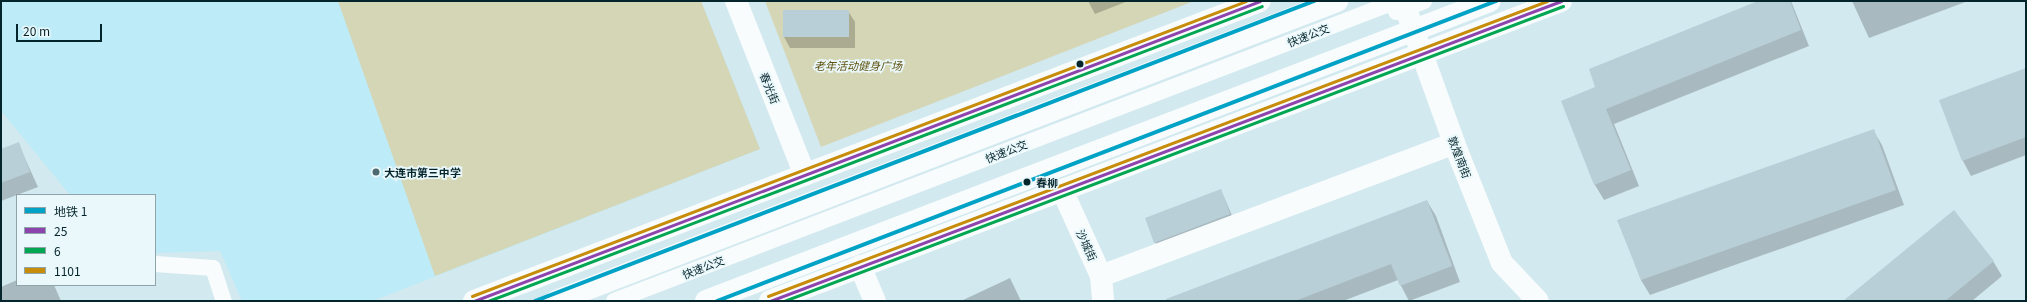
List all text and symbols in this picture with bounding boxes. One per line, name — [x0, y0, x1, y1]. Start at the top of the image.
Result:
scale bar — [18, 16, 104, 42]
street label: 快速公交 — [1285, 21, 1331, 49]
text: 20 m — [23, 22, 50, 39]
park label: 老年活动健身广场 — [814, 58, 902, 72]
unlabelled marker — [1075, 59, 1085, 69]
street label: 春光街 — [758, 70, 782, 106]
street label: 敦煌南街 — [1446, 134, 1474, 180]
street label: 快速公交 — [983, 137, 1029, 165]
place label: 大连市第三中学 — [384, 165, 461, 179]
marker: 大连市第三中学 — [371, 167, 381, 177]
place label: 春柳 — [1036, 175, 1058, 189]
marker: 春柳 — [1021, 176, 1033, 188]
legend — [16, 194, 156, 286]
text: 地铁 1 — [54, 202, 87, 219]
text: 25 — [54, 222, 67, 239]
street label: 沙城街 — [1074, 227, 1100, 263]
text: 6 — [54, 242, 61, 259]
street label: 快速公交 — [680, 253, 726, 281]
text: 1101 — [54, 262, 81, 279]

